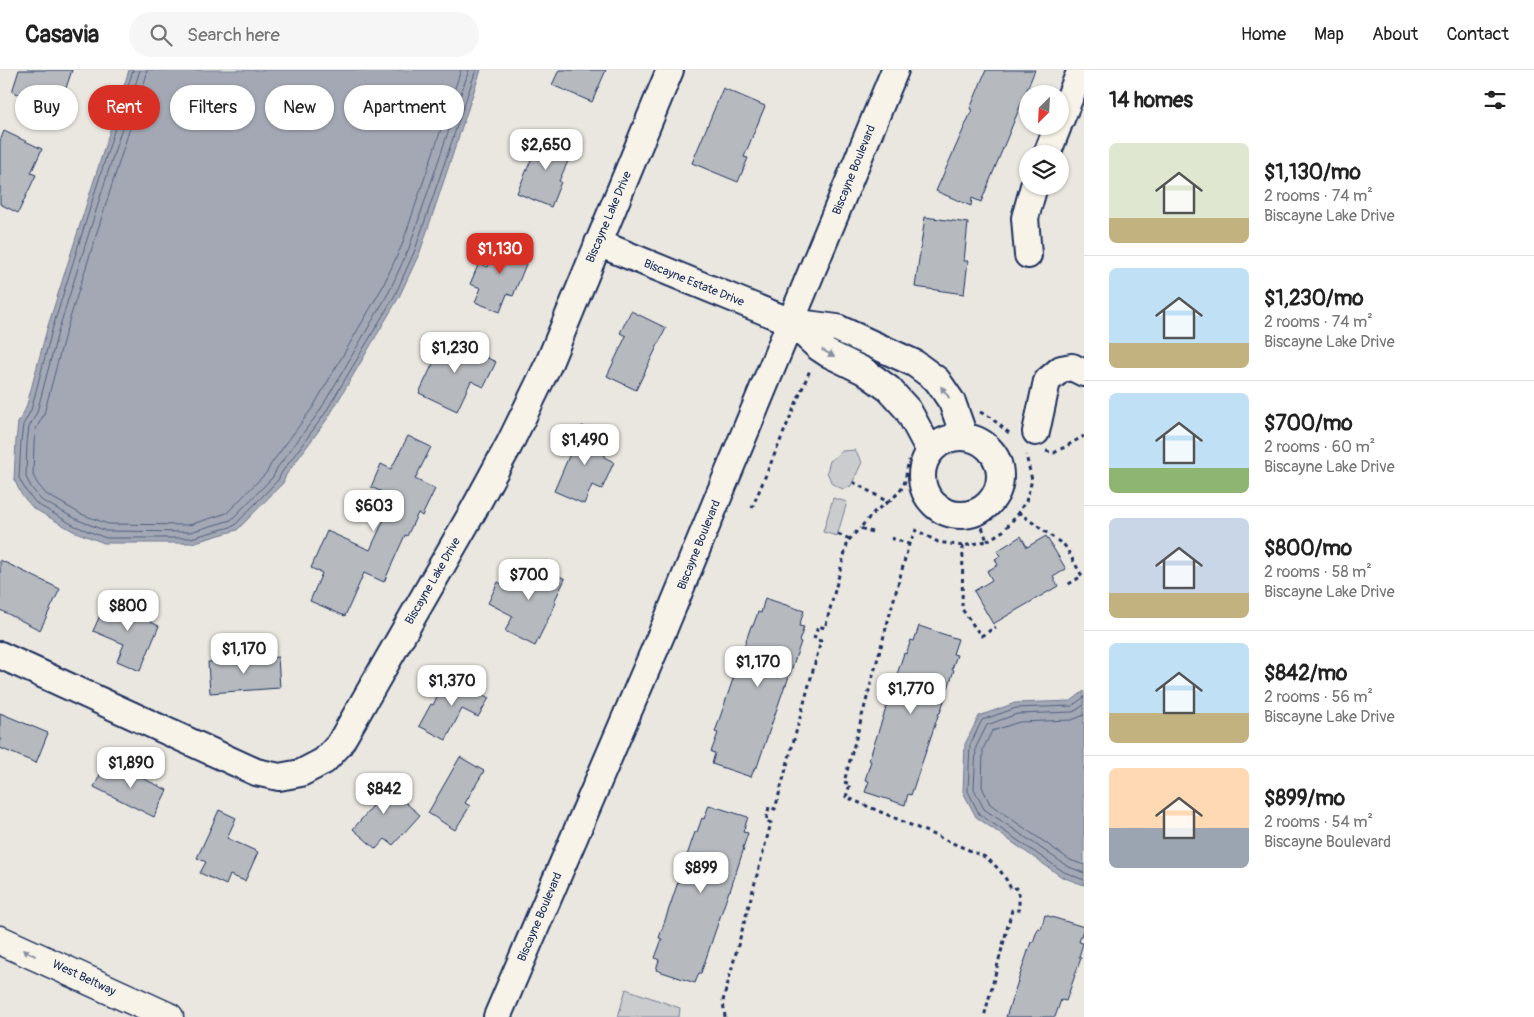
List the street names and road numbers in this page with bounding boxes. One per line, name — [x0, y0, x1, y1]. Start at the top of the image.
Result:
street label: Biscayne Boulevard — [829, 123, 879, 217]
street label: Biscayne Lake Drive — [583, 169, 635, 265]
street label: Biscayne Estate Drive — [642, 256, 747, 310]
street label: Biscayne Boulevard — [674, 498, 724, 592]
street label: Biscayne Lake Drive — [402, 535, 464, 627]
street label: Biscayne Boulevard — [514, 870, 566, 964]
street label: West Beltway — [50, 957, 118, 999]

